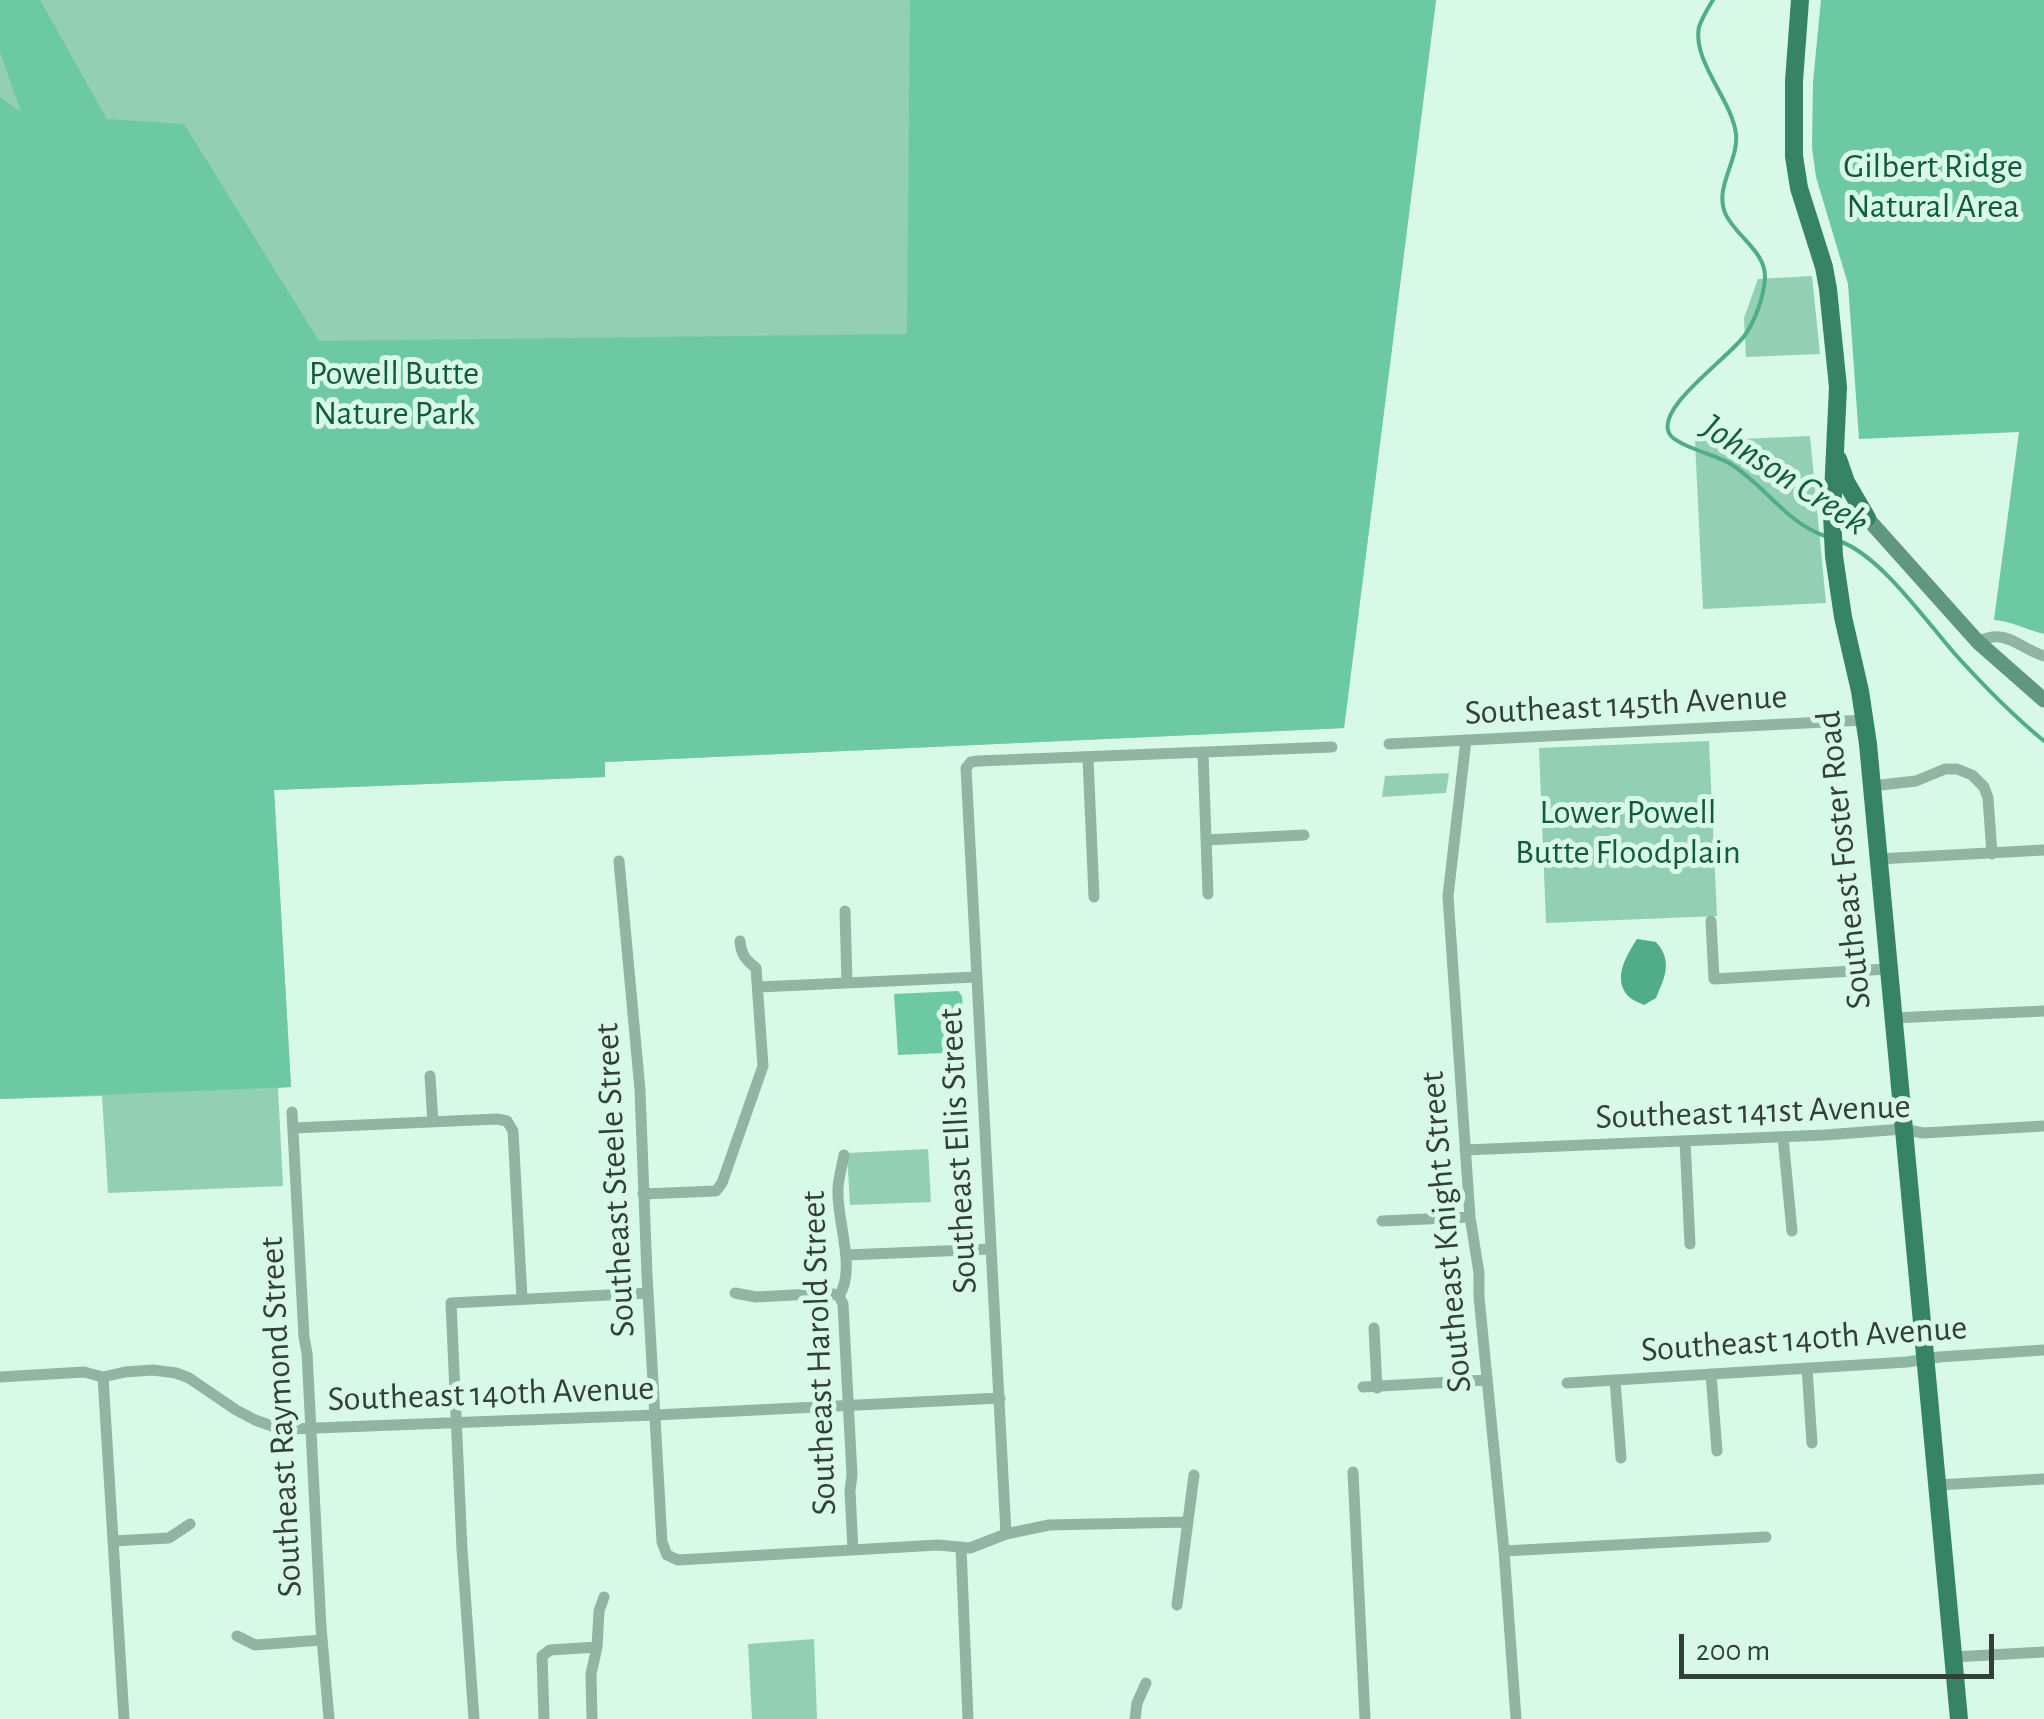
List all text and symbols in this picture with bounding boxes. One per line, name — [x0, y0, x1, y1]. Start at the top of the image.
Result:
park label: Gilbert Ridge Natural Area — [1843, 145, 2023, 227]
park label: Powell Butte Nature Park — [309, 352, 479, 434]
water label: Johnson Creek — [1693, 404, 1877, 546]
street label: Southeast 145th Avenue — [1464, 676, 1788, 734]
street label: Southeast Foster Road — [1807, 709, 1881, 1011]
park label: Lower Powell Butte Floodplain — [1515, 791, 1741, 873]
street label: Southeast Ellis Street — [930, 1007, 986, 1295]
street label: Southeast Steele Street — [586, 1022, 644, 1338]
street label: Southeast Knight Street — [1411, 1070, 1481, 1394]
street label: Southeast 141st Avenue — [1595, 1086, 1911, 1138]
street label: Southeast Harold Street — [792, 1190, 846, 1516]
street label: Southeast Raymond Street — [251, 1236, 311, 1598]
street label: Southeast 140th Avenue — [1639, 1307, 1969, 1371]
street label: Southeast 140th Avenue — [327, 1367, 655, 1421]
scale bar — [1684, 1614, 1999, 1676]
text: 200 m — [1696, 1636, 1770, 1666]

